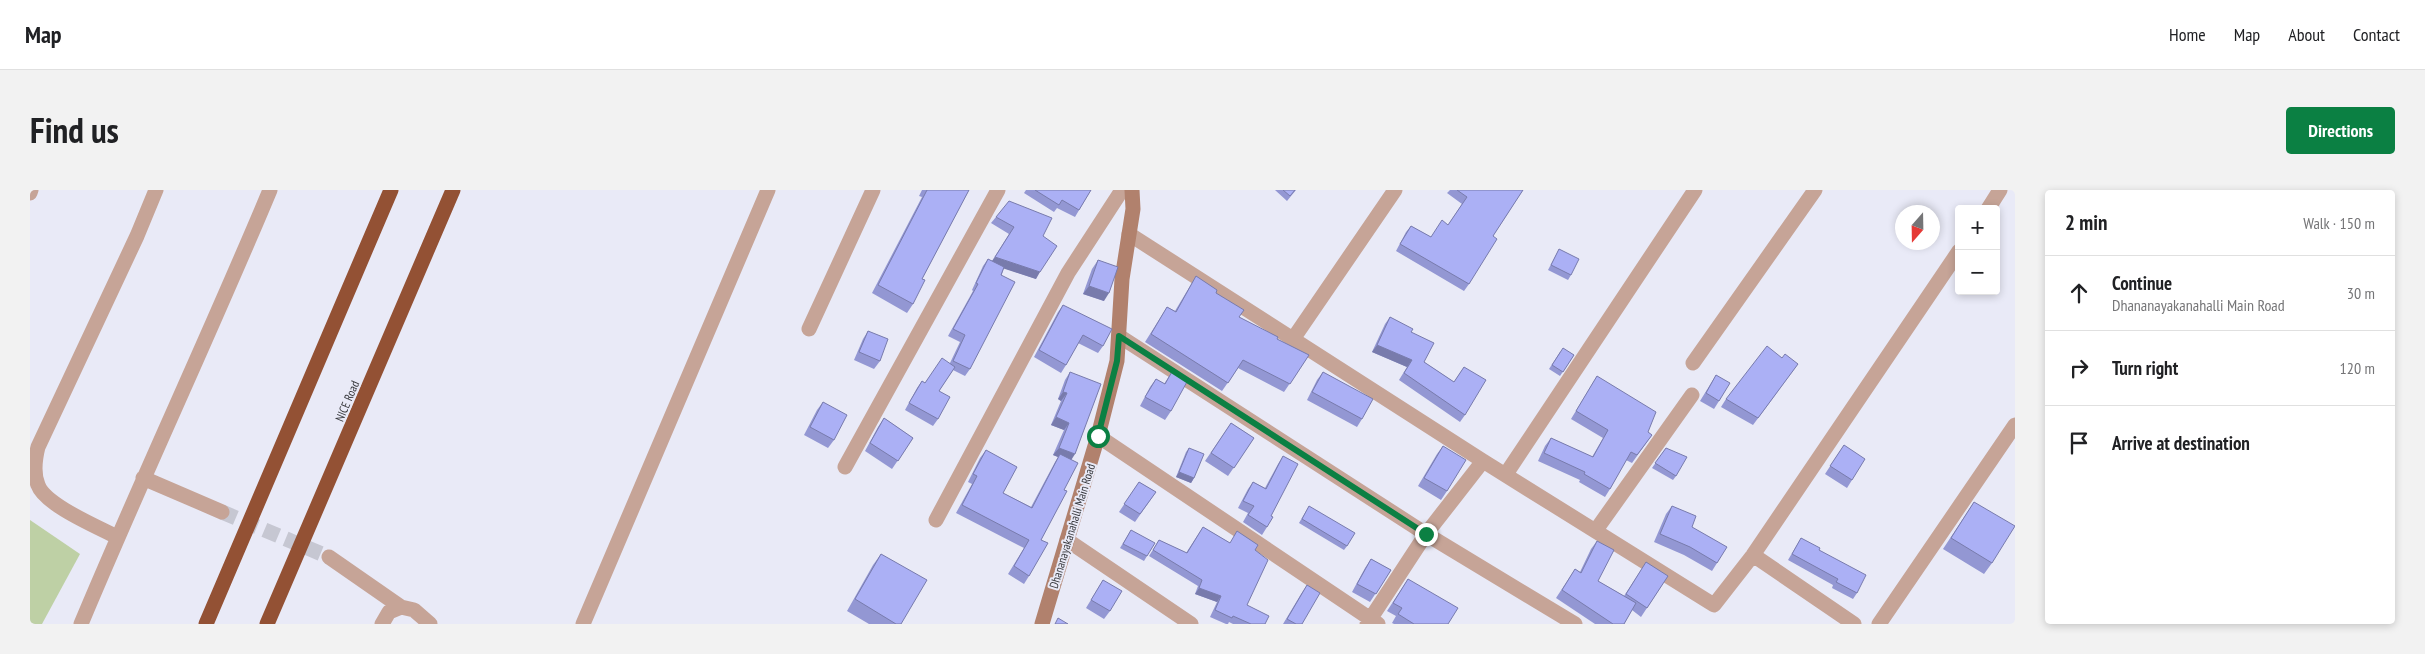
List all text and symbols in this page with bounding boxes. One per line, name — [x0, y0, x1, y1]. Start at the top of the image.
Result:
text: Map — [25, 19, 62, 50]
text: Home — [2169, 23, 2206, 46]
text: Map — [2234, 23, 2260, 46]
text: About — [2288, 23, 2325, 46]
text: Contact — [2353, 23, 2400, 46]
text: Find us — [30, 107, 119, 153]
button: Directions — [2286, 107, 2395, 154]
north arrow — [1895, 205, 1940, 250]
map controls — [1955, 205, 2000, 295]
button: + — [1955, 205, 2000, 250]
text: 2 min — [2065, 209, 2107, 236]
text: Walk · 150 m — [2303, 213, 2375, 233]
button: − — [1955, 250, 2000, 295]
text: Continue — [2112, 271, 2172, 295]
icon: ahead — [2065, 279, 2093, 307]
text: 30 m — [2347, 283, 2375, 303]
text: Dhananayakanahalli Main Road — [2112, 295, 2285, 315]
icon: right — [2065, 354, 2093, 382]
text: Turn right — [2112, 356, 2178, 380]
text: 120 m — [2340, 358, 2375, 378]
street label: NICE Road — [332, 378, 362, 424]
route start — [1087, 425, 1110, 448]
icon: arrive — [2065, 429, 2093, 457]
text: Arrive at destination — [2112, 431, 2250, 455]
street label: Dhananayakanahalli Main Road — [1046, 462, 1098, 590]
route end — [1415, 523, 1438, 546]

